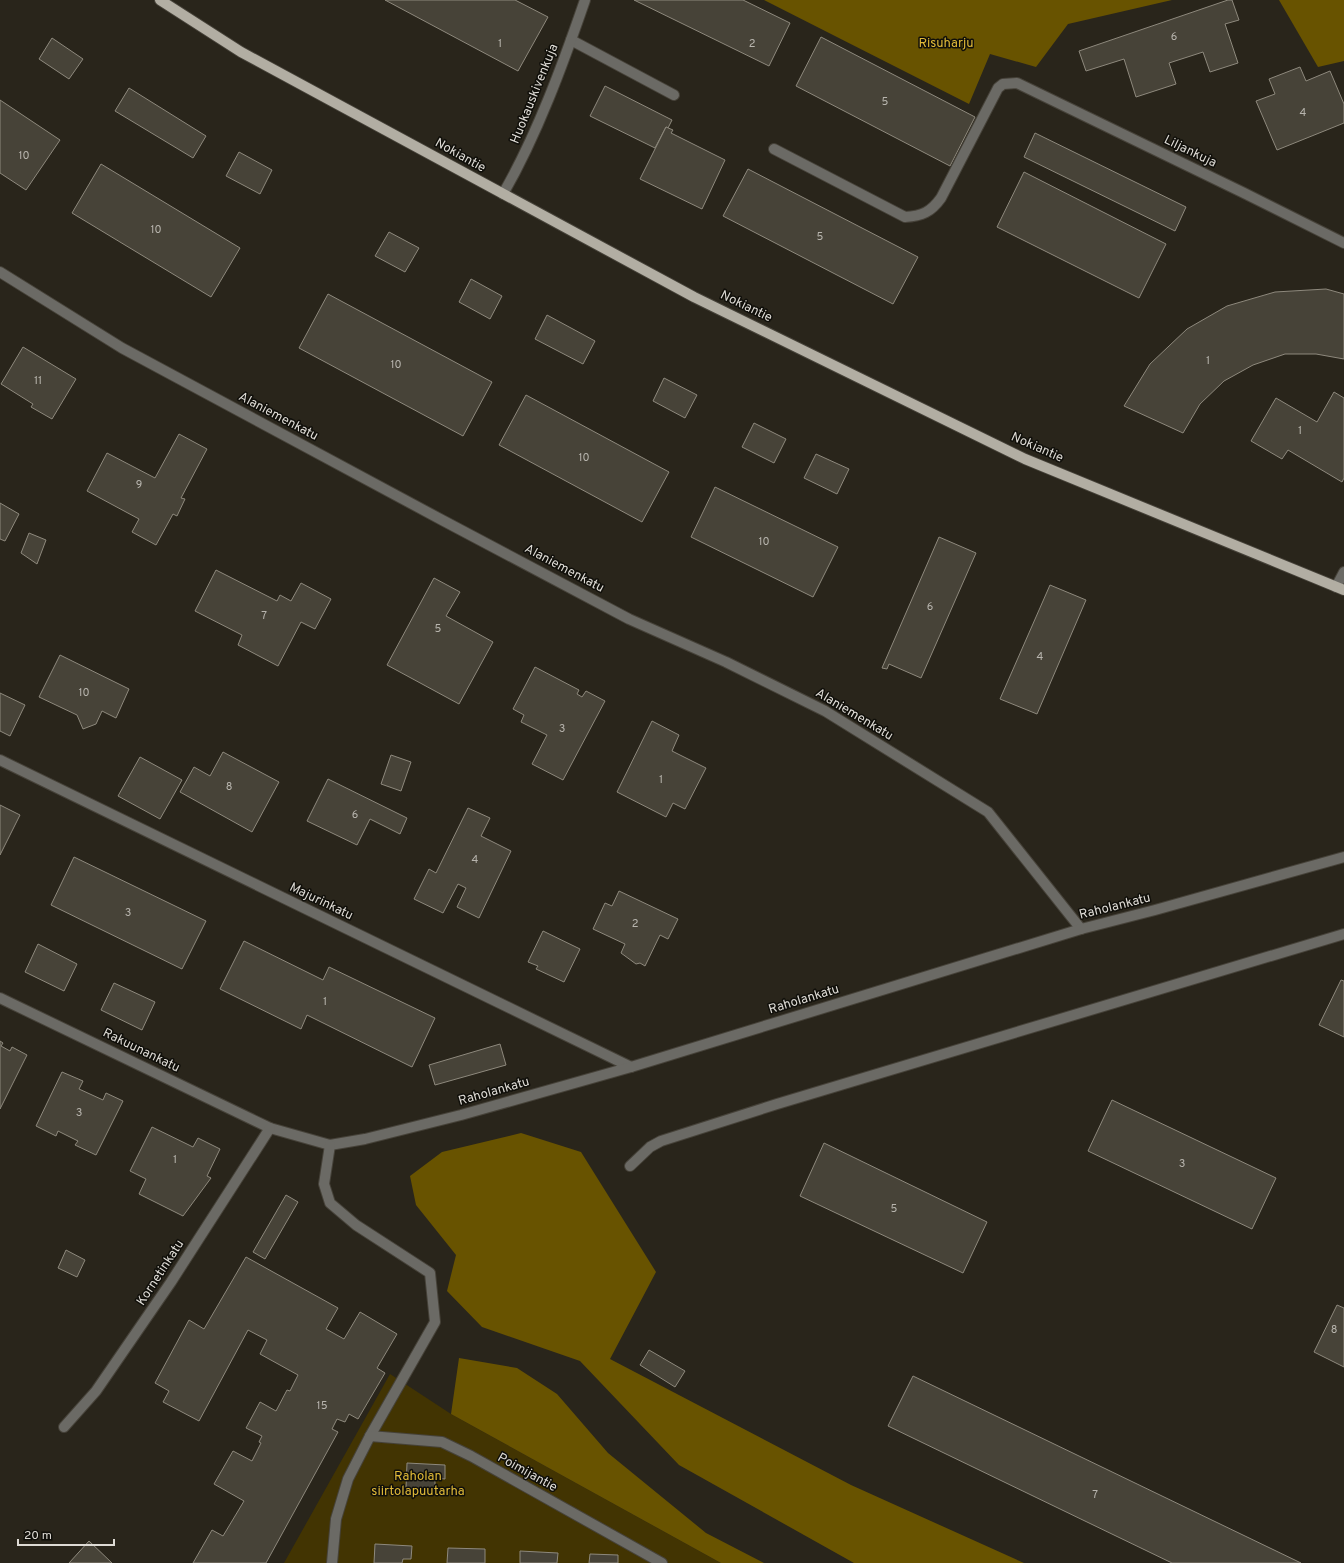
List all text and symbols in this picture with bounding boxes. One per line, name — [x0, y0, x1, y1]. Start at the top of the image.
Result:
house number: 6 — [1171, 30, 1177, 44]
park label: Risuharju — [918, 36, 974, 52]
house number: 1 — [498, 37, 502, 51]
house number: 2 — [749, 37, 755, 51]
street label: Huokauskivenkuja — [508, 42, 562, 146]
house number: 5 — [882, 95, 889, 109]
house number: 4 — [1300, 106, 1307, 120]
street label: Liljankuja — [1161, 132, 1219, 172]
street label: Nokiantie — [432, 135, 488, 177]
house number: 10 — [18, 149, 30, 163]
house number: 10 — [150, 223, 162, 237]
house number: 5 — [817, 230, 824, 244]
street label: Nokiantie — [717, 288, 775, 326]
house number: 1 — [1206, 354, 1210, 368]
house number: 10 — [390, 358, 402, 372]
house number: 11 — [34, 374, 42, 388]
street label: Alaniemenkatu — [235, 389, 321, 445]
house number: 1 — [1298, 424, 1302, 438]
street label: Nokiantie — [1008, 429, 1066, 467]
house number: 10 — [578, 451, 590, 465]
house number: 9 — [136, 478, 142, 492]
house number: 10 — [758, 535, 770, 549]
street label: Alaniemenkatu — [521, 541, 607, 597]
house number: 6 — [927, 600, 933, 614]
house number: 7 — [261, 609, 267, 623]
house number: 5 — [435, 622, 442, 636]
house number: 4 — [1037, 650, 1044, 664]
house number: 10 — [78, 686, 90, 700]
street label: Alaniemenkatu — [812, 686, 896, 744]
house number: 3 — [559, 722, 565, 736]
house number: 1 — [659, 773, 663, 787]
house number: 8 — [226, 780, 232, 794]
house number: 6 — [352, 808, 358, 822]
house number: 4 — [472, 853, 479, 867]
street label: Majurinkatu — [287, 880, 355, 924]
street label: Raholankatu — [1078, 890, 1152, 924]
house number: 3 — [125, 906, 131, 920]
house number: 2 — [632, 917, 638, 931]
street label: Raholankatu — [767, 982, 841, 1018]
house number: 1 — [323, 995, 327, 1009]
street label: Rakuunankatu — [100, 1025, 182, 1077]
street label: Raholankatu — [457, 1074, 531, 1110]
house number: 3 — [76, 1106, 82, 1120]
house number: 1 — [173, 1153, 177, 1167]
house number: 3 — [1179, 1157, 1185, 1171]
house number: 5 — [891, 1202, 898, 1216]
street label: Kornetinkatu — [134, 1237, 188, 1309]
house number: 8 — [1331, 1323, 1337, 1337]
house number: 15 — [317, 1399, 328, 1413]
street label: Poimijantie — [494, 1450, 560, 1496]
park label: Raholan siirtolapuutarha — [371, 1469, 465, 1500]
house number: 7 — [1092, 1488, 1098, 1502]
scale bar — [18, 1521, 114, 1547]
text: 20 m — [24, 1528, 52, 1544]

